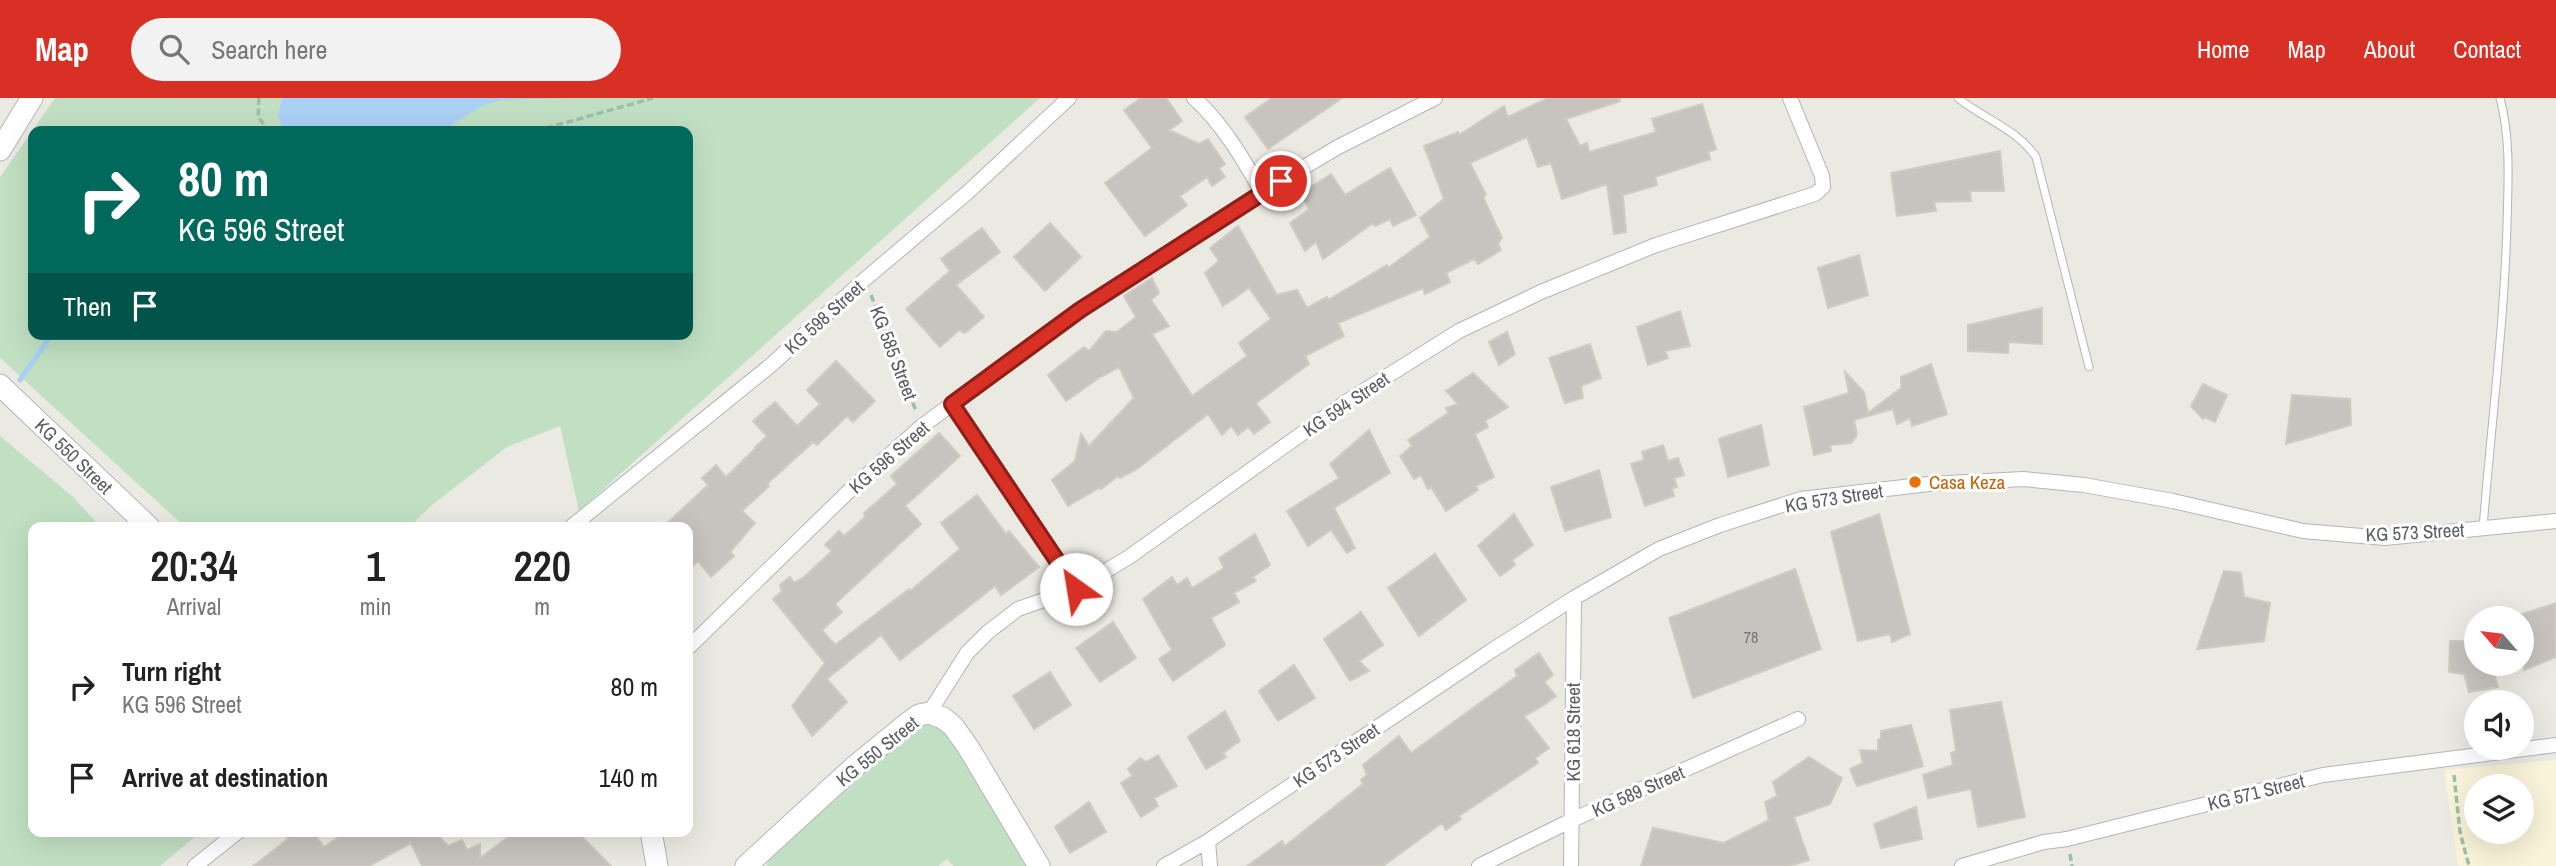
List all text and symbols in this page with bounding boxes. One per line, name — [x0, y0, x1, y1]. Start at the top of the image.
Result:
search box — [131, 18, 621, 81]
text: Map — [35, 27, 89, 71]
icon: search — [155, 30, 193, 68]
text: Search here — [211, 32, 327, 67]
text: Home — [2197, 33, 2249, 65]
text: Map — [2287, 33, 2326, 65]
text: About — [2364, 33, 2415, 65]
text: Contact — [2453, 33, 2521, 65]
text: 80 m — [178, 145, 270, 211]
pin — [1251, 151, 1311, 211]
icon: right — [63, 154, 154, 245]
icon: arrive — [1262, 162, 1300, 200]
text: KG 596 Street — [178, 208, 344, 251]
street label: KG 598 Street — [779, 274, 870, 360]
icon: arrive — [126, 287, 164, 325]
text: Then — [63, 289, 112, 324]
street label: KG 585 Street — [864, 302, 924, 404]
street label: KG 594 Street — [1298, 365, 1395, 442]
street label: KG 550 Street — [29, 412, 119, 500]
street label: KG 596 Street — [843, 414, 935, 499]
place label: Casa Keza — [1929, 469, 2006, 495]
marker: Casa Keza — [1907, 474, 1923, 490]
street label: KG 573 Street — [1783, 477, 1885, 519]
street label: KG 573 Street — [2365, 516, 2466, 548]
text: 20:34 — [150, 538, 238, 594]
text: 1 — [366, 538, 385, 594]
text: 220 — [513, 538, 571, 594]
position arrow — [1039, 552, 1113, 626]
text: Arrival — [167, 591, 221, 622]
text: min — [360, 591, 391, 622]
text: m — [534, 591, 550, 622]
north arrow — [2464, 606, 2534, 676]
map controls — [2464, 606, 2534, 844]
house number: 78 — [1744, 626, 1758, 648]
text: Turn right — [122, 654, 221, 689]
icon: right — [63, 668, 101, 706]
text: 80 m — [611, 669, 658, 704]
street label: KG 618 Street — [1560, 682, 1586, 781]
text: KG 596 Street — [122, 689, 242, 720]
button: sound — [2464, 690, 2534, 760]
street label: KG 550 Street — [830, 709, 924, 792]
street label: KG 573 Street — [1288, 716, 1385, 793]
icon: arrive — [63, 759, 101, 797]
street label: KG 589 Street — [1588, 759, 1689, 823]
text: Arrive at destination — [122, 760, 328, 795]
text: 140 m — [599, 760, 658, 795]
street label: KG 571 Street — [2205, 767, 2308, 817]
button: layers — [2464, 774, 2534, 844]

